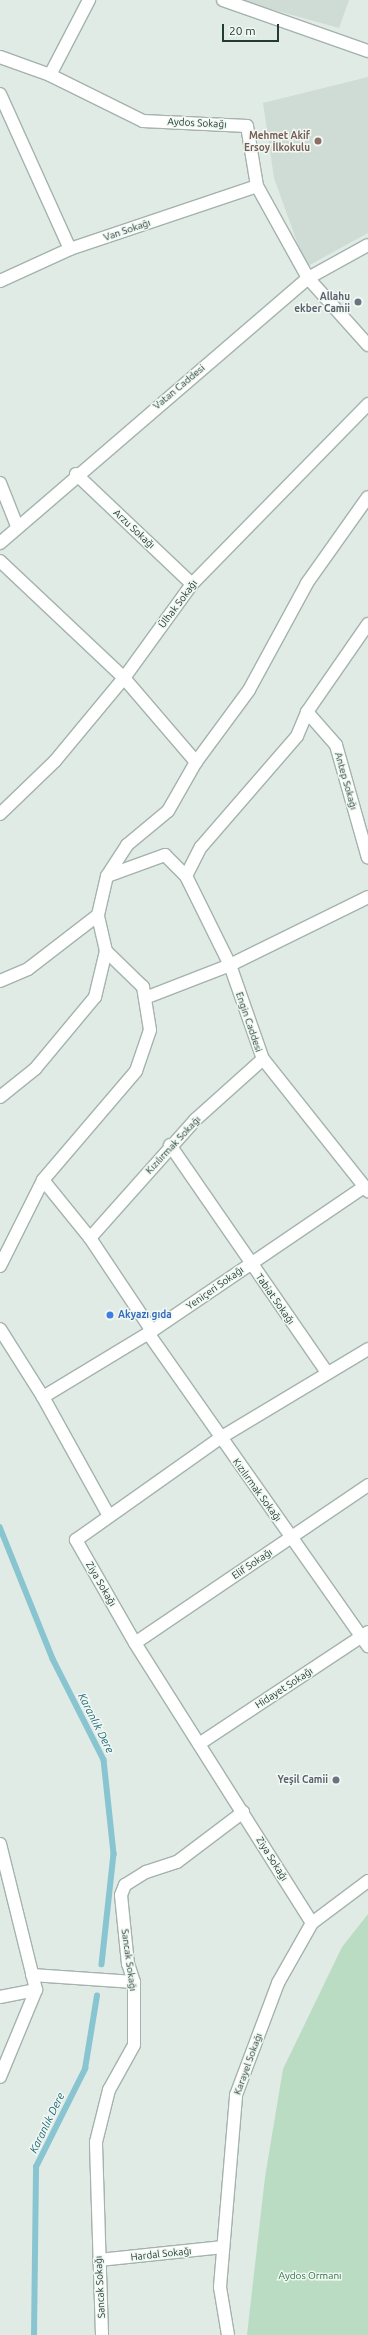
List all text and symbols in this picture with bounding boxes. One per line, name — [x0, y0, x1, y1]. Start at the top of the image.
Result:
scale bar — [224, 16, 281, 42]
text: 20 m — [229, 24, 256, 37]
street label: Aydos Sokağı — [167, 115, 227, 131]
place label: Mehmet Akif Ersoy İlkokulu — [244, 129, 310, 152]
marker: Mehmet Akif Ersoy İlkokulu — [313, 136, 323, 146]
street label: Van Sokağı — [102, 216, 152, 244]
place label: Allahu ekber Camii — [294, 290, 350, 314]
marker: Allahu ekber Camii — [353, 297, 363, 307]
street label: Vatan Caddesi — [151, 362, 207, 412]
street label: Arzu Sokağı — [111, 507, 157, 551]
street label: Ülhak Sokağı — [156, 578, 200, 630]
street label: Antep Sokağı — [332, 751, 360, 811]
street label: Engin Caddesi — [233, 990, 265, 1054]
street label: Kızılırmak Sokağı — [143, 1113, 203, 1177]
street label: Yeniçeri Sokağı — [184, 1264, 246, 1312]
street label: Tabiat Sokağı — [253, 1271, 297, 1327]
place label: Akyazı gıda — [118, 1309, 172, 1321]
marker: Akyazı gıda — [105, 1310, 115, 1320]
street label: Kızılırmak Sokağı — [230, 1456, 284, 1524]
street label: Elif Sokağı — [229, 1546, 275, 1582]
street label: Ziya Sokağı — [83, 1559, 119, 1609]
street label: Hidayet Sokağı — [253, 1665, 315, 1711]
water label: Karanlık Dere — [75, 1691, 117, 1755]
place label: Yeşil Camii — [278, 1774, 328, 1786]
marker: Yeşil Camii — [331, 1775, 341, 1785]
street label: Ziya Sokağı — [254, 1835, 290, 1883]
street label: Sancak Sokağı — [119, 1928, 139, 1992]
street label: Karayel Sokağı — [231, 2031, 265, 2097]
water label: Karanlık Dere — [27, 2091, 67, 2155]
street label: Hardal Sokağı — [130, 2245, 192, 2263]
street label: Sancak Sokağı — [92, 2255, 108, 2319]
park label: Aydos Ormanı — [278, 2270, 342, 2282]

